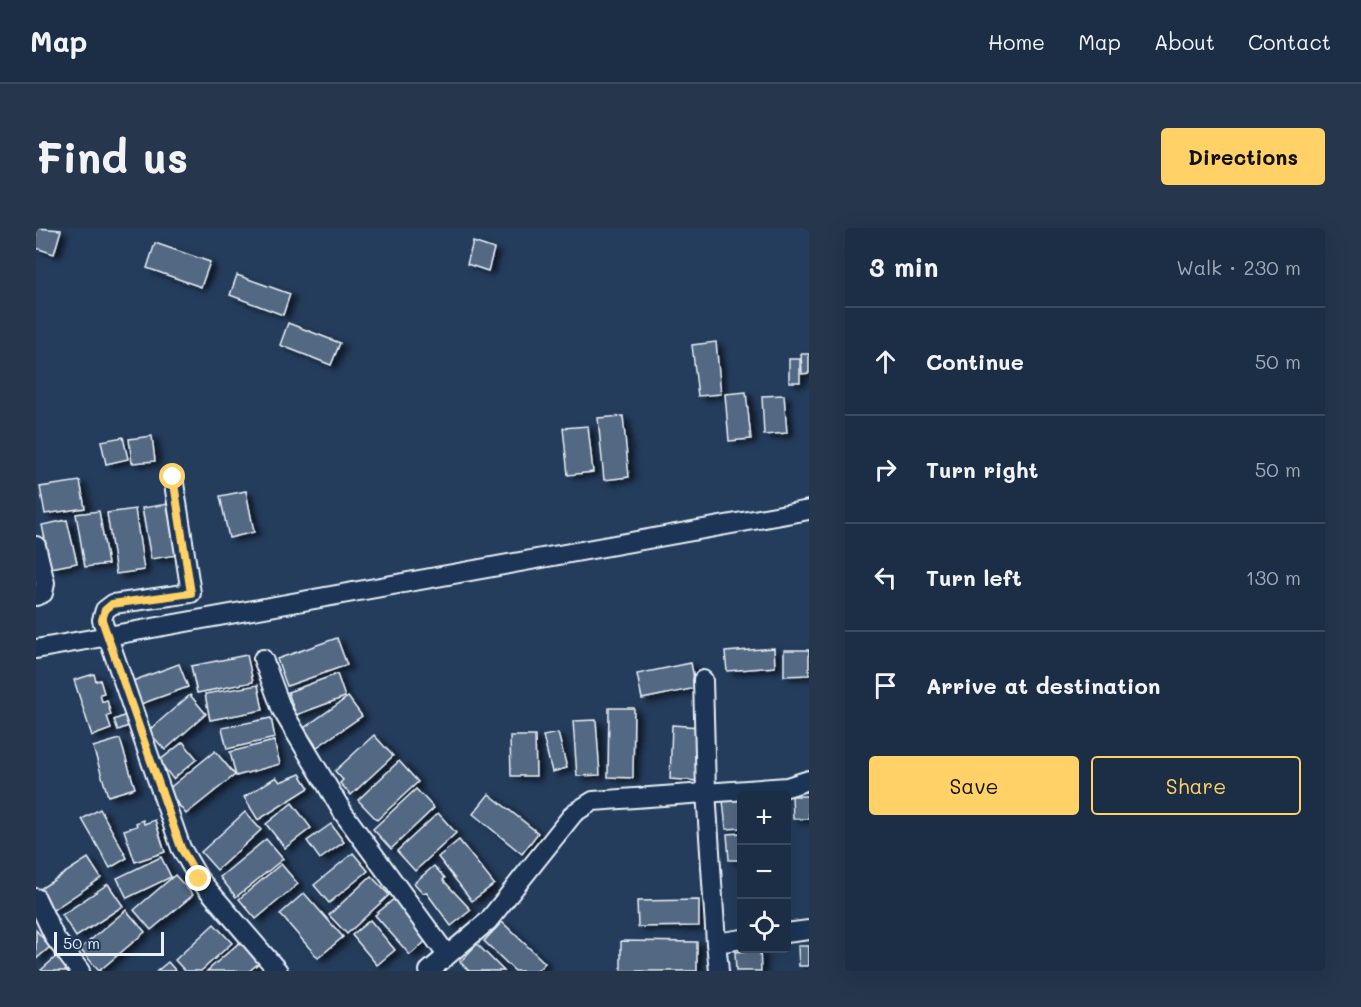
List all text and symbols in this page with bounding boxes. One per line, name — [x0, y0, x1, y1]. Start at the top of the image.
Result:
text: Map — [30, 23, 87, 59]
text: Home — [988, 28, 1045, 55]
text: Map — [1078, 28, 1121, 55]
text: About — [1154, 28, 1215, 55]
text: Contact — [1248, 28, 1331, 55]
button: Directions — [1161, 128, 1325, 185]
text: Find us — [36, 129, 188, 184]
text: 3 min — [869, 250, 938, 284]
text: Walk · 230 m — [1176, 254, 1301, 280]
icon: ahead — [869, 345, 902, 378]
text: Continue — [926, 347, 1024, 376]
text: 50 m — [1255, 348, 1301, 374]
icon: right — [869, 453, 902, 486]
text: Turn right — [926, 455, 1038, 484]
text: 50 m — [1255, 456, 1301, 482]
route start — [159, 463, 185, 489]
icon: left — [869, 561, 902, 594]
text: Turn left — [926, 563, 1022, 592]
text: 130 m — [1246, 564, 1301, 590]
icon: arrive — [869, 669, 902, 702]
text: Arrive at destination — [926, 671, 1161, 700]
button: Save — [869, 756, 1079, 815]
button: Share — [1091, 756, 1301, 815]
map controls — [737, 791, 791, 953]
button: + — [737, 791, 791, 845]
button: − — [737, 845, 791, 899]
route end — [185, 865, 211, 891]
button: locate — [737, 899, 791, 953]
scale bar — [54, 929, 164, 956]
text: 50 m — [63, 932, 100, 953]

